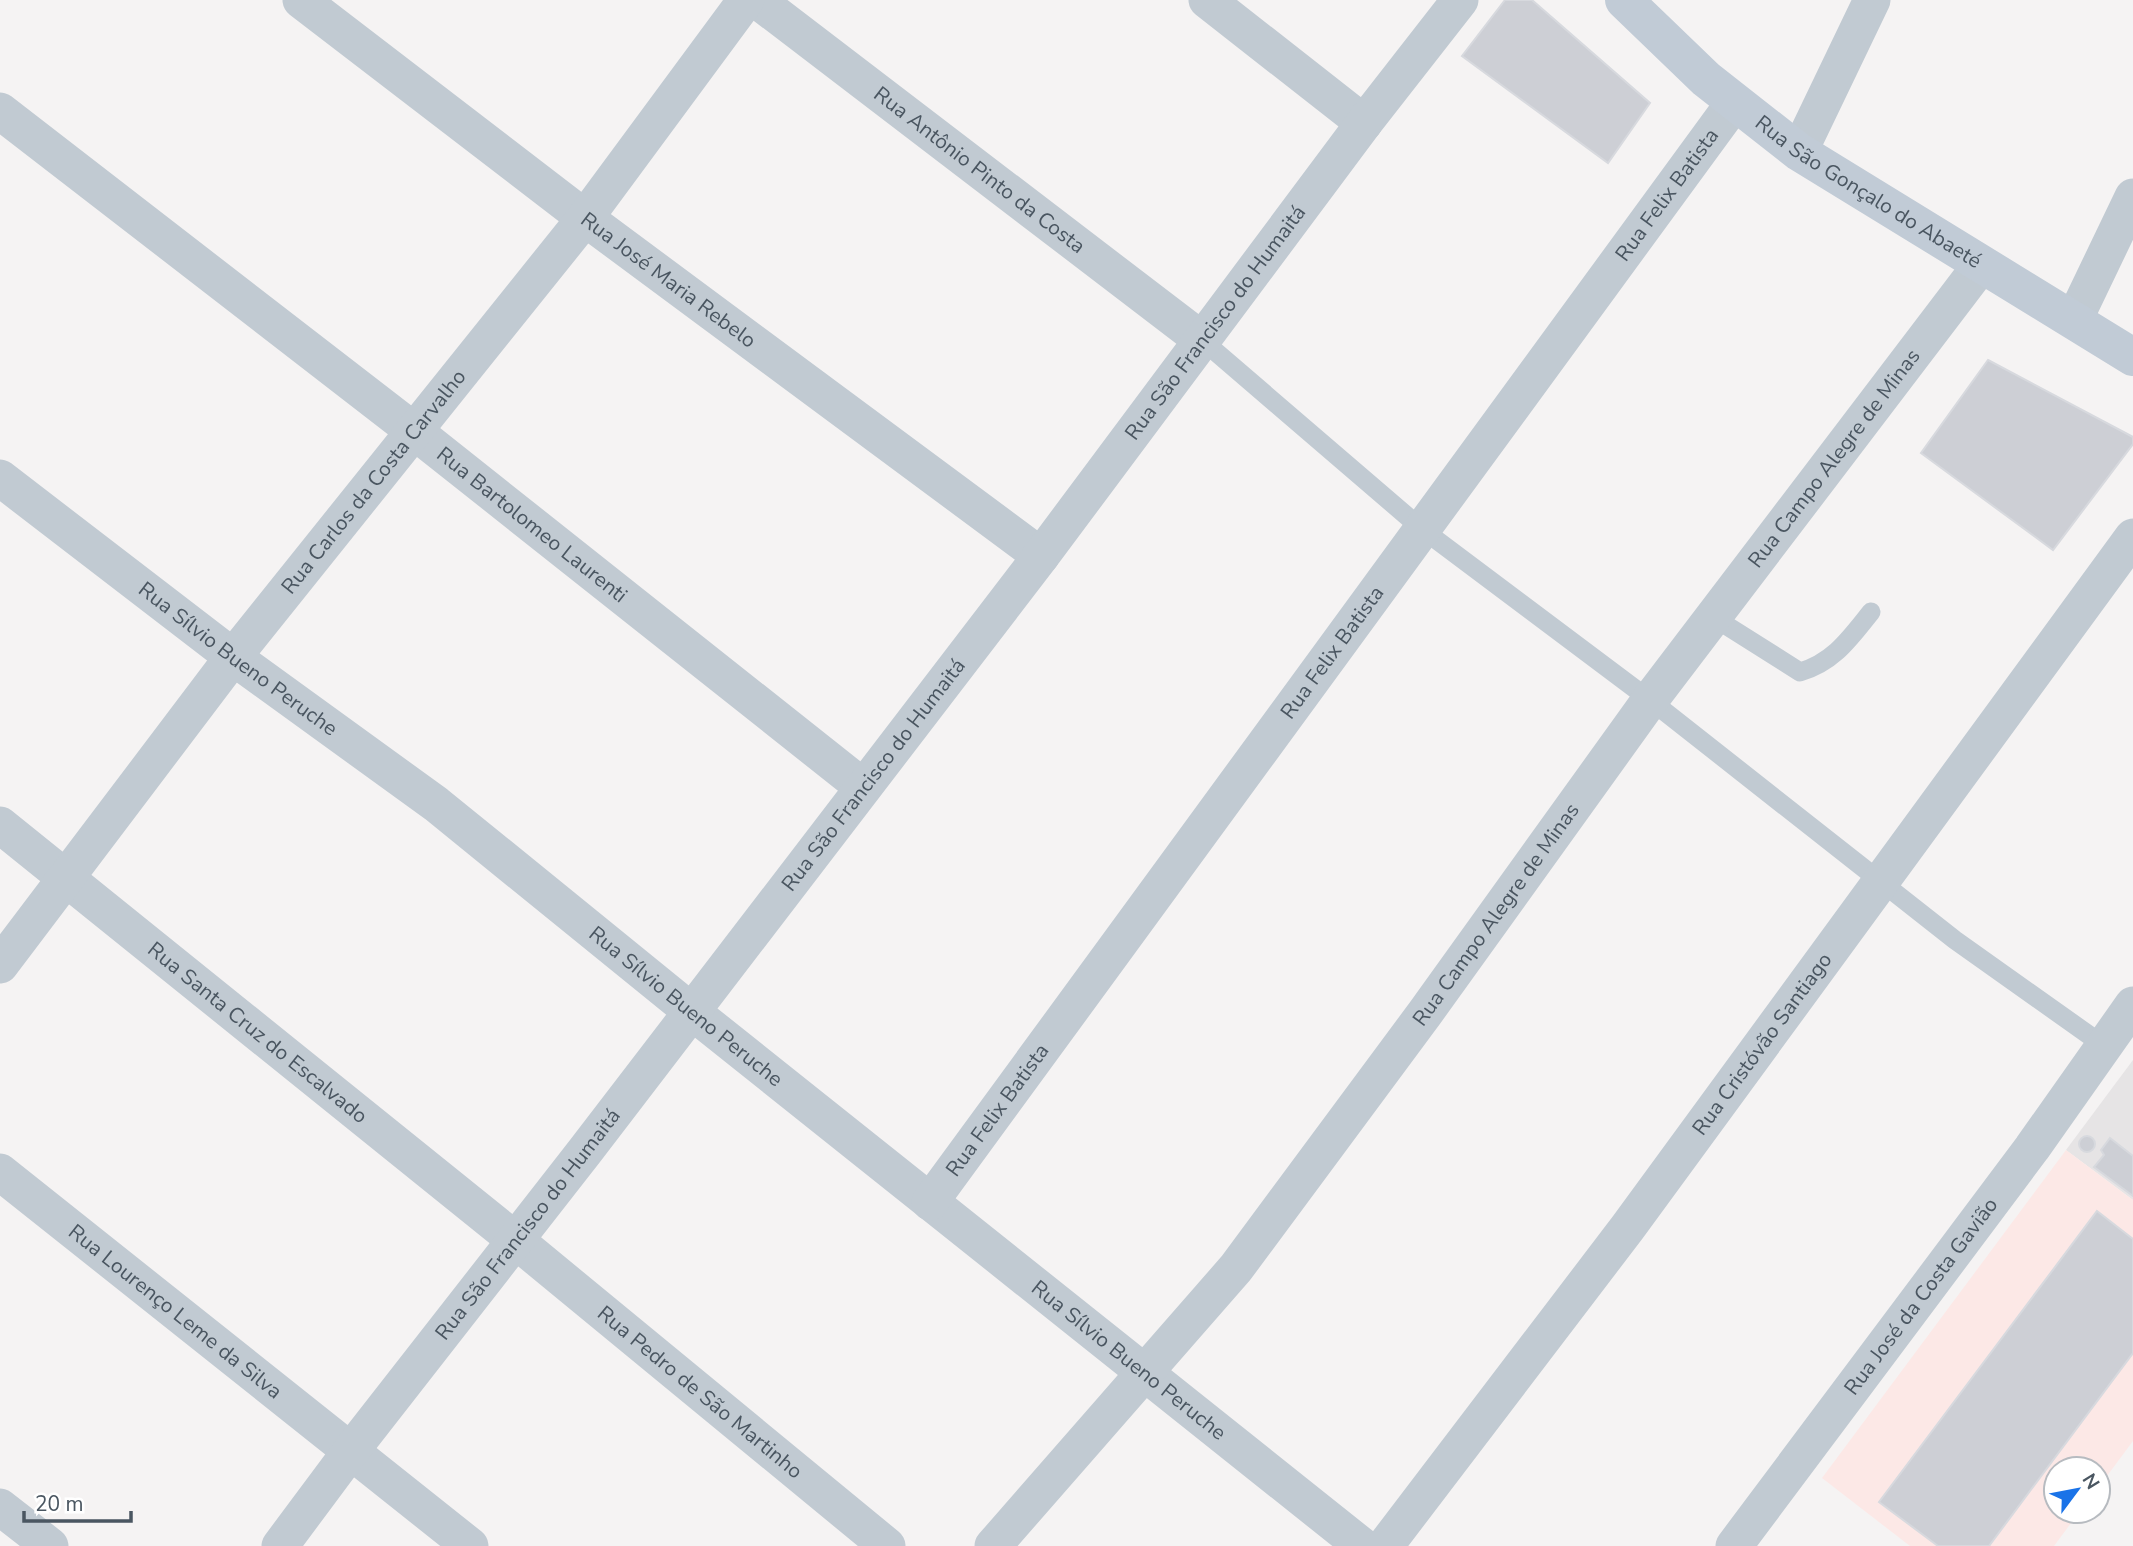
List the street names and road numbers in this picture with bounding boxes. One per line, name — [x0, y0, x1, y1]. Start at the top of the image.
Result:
street label: Rua Antônio Pinto da Costa — [868, 80, 1091, 260]
street label: Rua São Gonçalo do Abaeté — [1749, 109, 1987, 275]
street label: Rua Felix Batista — [1609, 123, 1725, 267]
street label: Rua São Francisco do Humaitá — [1118, 199, 1312, 446]
street label: Rua José Maria Rebelo — [575, 206, 762, 354]
street label: Rua Campo Alegre de Minas — [1742, 343, 1926, 573]
street label: Rua Carlos da Costa Carvalho — [275, 363, 472, 600]
street label: Rua Bartolomeo Laurenti — [431, 440, 633, 609]
street label: Rua Sílvio Bueno Peruche — [133, 575, 343, 742]
street label: Rua Felix Batista — [1274, 580, 1390, 725]
street label: Rua São Francisco do Humaitá — [775, 653, 971, 897]
street label: Rua Campo Alegre de Minas — [1406, 797, 1586, 1032]
street label: Rua Sílvio Bueno Peruche — [583, 920, 789, 1093]
street label: Rua Santa Cruz do Escalvado — [142, 936, 374, 1130]
street label: Rua Cristóvão Santiago — [1686, 947, 1838, 1141]
street label: Rua Felix Batista — [939, 1038, 1055, 1182]
street label: Rua São Francisco do Humaitá — [429, 1103, 627, 1346]
street label: Rua José da Costa Gavião — [1838, 1192, 2004, 1401]
street label: Rua Lourenço Leme da Silva — [63, 1218, 288, 1405]
street label: Rua Sílvio Bueno Peruche — [1026, 1274, 1232, 1446]
street label: Rua Pedro de São Martinho — [592, 1299, 809, 1485]

